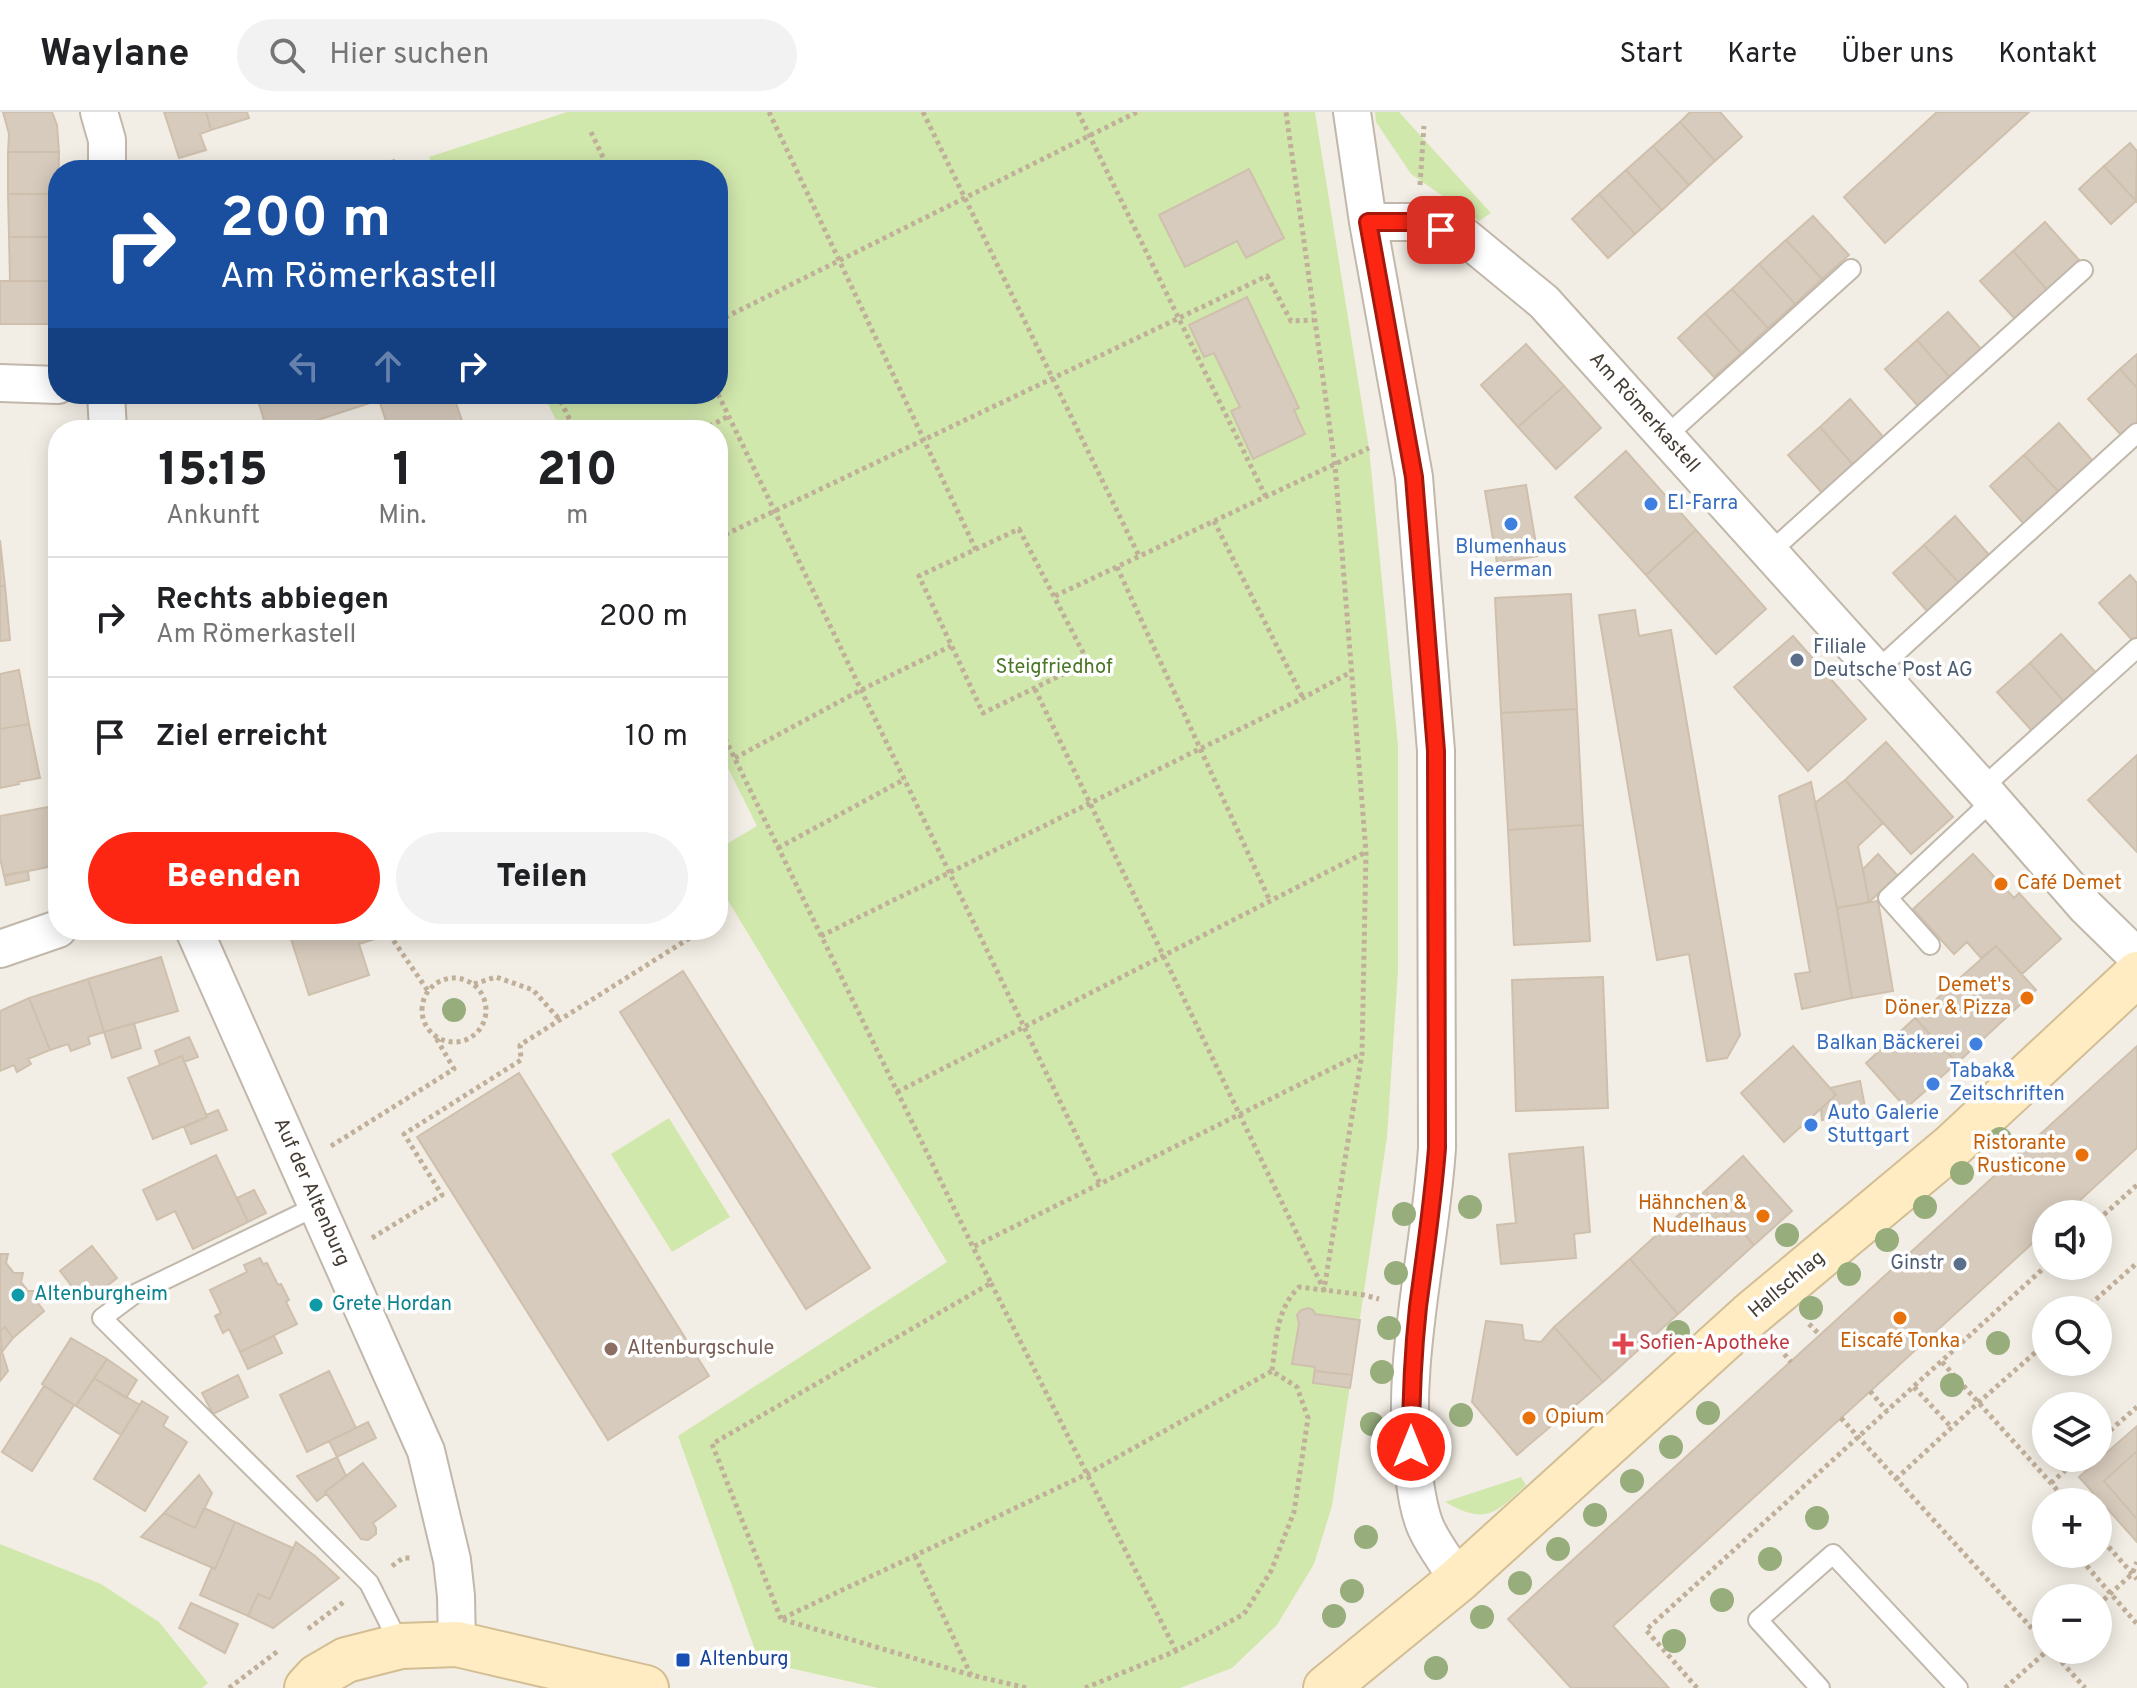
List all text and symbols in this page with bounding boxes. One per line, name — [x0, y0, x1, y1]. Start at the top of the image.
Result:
search box — [237, 19, 797, 91]
text: Waylane — [40, 31, 189, 80]
icon: search — [265, 33, 309, 77]
text: Hier suchen — [329, 37, 489, 74]
text: Start — [1619, 37, 1683, 73]
text: Karte — [1727, 37, 1797, 73]
text: Über uns — [1841, 37, 1954, 73]
text: Kontakt — [1998, 37, 2097, 73]
text: 200 m — [220, 186, 391, 256]
icon: right — [88, 192, 192, 296]
pin — [1407, 196, 1475, 264]
icon: arrive — [1419, 208, 1463, 252]
text: Am Römerkastell — [220, 255, 498, 301]
icon: left — [282, 344, 326, 388]
icon: ahead — [366, 344, 410, 388]
icon: right — [450, 344, 494, 388]
street label: Am Römerkastell — [1583, 347, 1705, 479]
text: 15:15 — [158, 442, 268, 502]
text: 1 — [393, 442, 412, 502]
text: 210 — [537, 442, 618, 502]
place label: El-Farra — [1667, 491, 1738, 517]
marker: El-Farra — [1642, 495, 1660, 513]
text: Ankunft — [166, 500, 260, 533]
text: Min. — [378, 500, 426, 533]
text: m — [566, 500, 588, 533]
marker: Blumenhaus Heerman — [1502, 515, 1520, 533]
place label: Blumenhaus Heerman — [1455, 535, 1567, 584]
text: Rechts abbiegen — [156, 582, 389, 619]
icon: right — [88, 595, 132, 639]
text: 200 m — [599, 599, 688, 636]
text: Am Römerkastell — [156, 619, 356, 652]
place label: Filiale Deutsche Post AG — [1813, 635, 1973, 684]
marker: Filiale Deutsche Post AG — [1788, 651, 1806, 669]
park label: Steigfriedhof — [995, 655, 1113, 681]
icon: arrive — [88, 715, 132, 759]
text: Ziel erreicht — [156, 719, 328, 756]
text: 10 m — [625, 719, 688, 756]
button: Beenden — [88, 832, 380, 924]
button: Teilen — [396, 832, 688, 924]
place label: Café Demet — [2017, 871, 2122, 897]
marker: Café Demet — [1992, 875, 2010, 893]
place label: Demet's Döner & Pizza — [1884, 973, 2011, 1022]
marker: Demet's Döner & Pizza — [2018, 989, 2036, 1007]
place label: Balkan Bäckerei — [1816, 1031, 1960, 1057]
marker: Balkan Bäckerei — [1967, 1035, 1985, 1053]
place label: Tabak& Zeitschriften — [1949, 1059, 2065, 1108]
marker: Tabak& Zeitschriften — [1924, 1075, 1942, 1093]
place label: Auto Galerie Stuttgart — [1827, 1101, 1939, 1150]
street label: Auf der Altenburg — [267, 1114, 355, 1270]
marker: Auto Galerie Stuttgart — [1802, 1116, 1820, 1134]
place label: Ristorante Rusticone — [1973, 1131, 2066, 1180]
marker: Ristorante Rusticone — [2073, 1146, 2091, 1164]
place label: Hähnchen & Nudelhaus — [1638, 1191, 1747, 1240]
map controls — [2032, 1200, 2112, 1664]
button: sound — [2032, 1200, 2112, 1280]
marker: Hähnchen & Nudelhaus — [1754, 1207, 1772, 1225]
street label: Hallschlag — [1743, 1245, 1831, 1325]
place label: Ginstr — [1890, 1251, 1944, 1277]
marker: Ginstr — [1951, 1255, 1969, 1273]
place label: Altenburgheim — [34, 1282, 168, 1308]
marker: Altenburgheim — [9, 1286, 27, 1304]
place label: Grete Hordan — [332, 1292, 452, 1318]
marker: Grete Hordan — [307, 1296, 325, 1314]
button: search — [2032, 1296, 2112, 1376]
marker: Eiscafé Tonka — [1891, 1309, 1909, 1327]
place label: Eiscafé Tonka — [1840, 1329, 1960, 1355]
place label: Sofien-Apotheke — [1639, 1331, 1790, 1357]
marker: Sofien-Apotheke — [1614, 1335, 1632, 1353]
place label: Altenburgschule — [627, 1336, 774, 1362]
marker: Altenburgschule — [602, 1340, 620, 1358]
button: layers — [2032, 1392, 2112, 1472]
position arrow — [1369, 1405, 1453, 1489]
place label: Opium — [1545, 1405, 1604, 1431]
marker: Opium — [1520, 1409, 1538, 1427]
button: + — [2032, 1488, 2112, 1568]
button: − — [2032, 1584, 2112, 1664]
place label: Altenburg — [699, 1647, 789, 1673]
marker: Altenburg — [674, 1651, 692, 1669]

